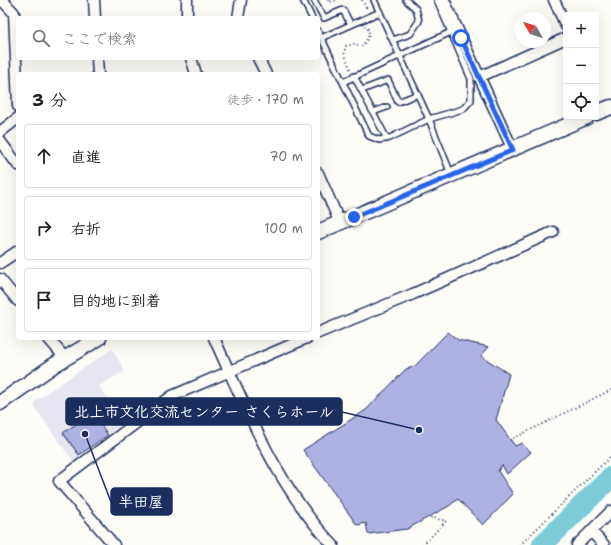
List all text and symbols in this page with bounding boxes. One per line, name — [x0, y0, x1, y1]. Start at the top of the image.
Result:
north arrow — [515, 12, 551, 48]
map controls — [563, 12, 599, 120]
button: + — [563, 12, 599, 48]
search box — [16, 16, 320, 60]
icon: search — [30, 27, 52, 49]
text: ここで検索 — [62, 29, 137, 49]
route start — [452, 29, 470, 47]
button: − — [563, 48, 599, 84]
button: locate — [563, 84, 599, 120]
text: 3 分 — [32, 89, 67, 111]
text: 徒歩 · 170 m — [227, 91, 304, 108]
icon: ahead — [33, 145, 55, 167]
text: 直進 — [71, 147, 101, 167]
text: 70 m — [269, 148, 303, 165]
route end — [345, 208, 363, 226]
icon: right — [33, 217, 55, 239]
text: 右折 — [71, 219, 101, 239]
text: 100 m — [264, 220, 303, 237]
icon: arrive — [33, 289, 55, 311]
text: 目的地に到着 — [71, 291, 161, 311]
callout: 北上市文化交流センター さくらホール — [66, 398, 342, 425]
text: 北上市文化交流センター さくらホール — [74, 402, 334, 422]
callout: 半田屋 — [111, 488, 172, 515]
text: 半田屋 — [118, 492, 164, 512]

